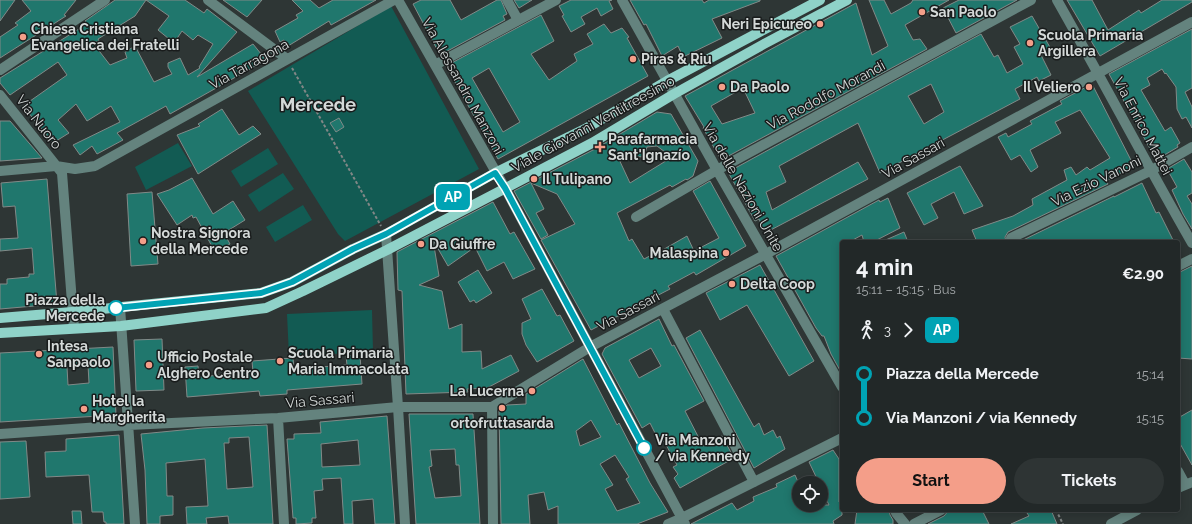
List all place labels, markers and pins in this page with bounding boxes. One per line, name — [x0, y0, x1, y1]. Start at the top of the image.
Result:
place label: San Paolo — [930, 4, 997, 20]
marker: San Paolo — [917, 7, 927, 17]
place label: Neri Epicureo — [721, 16, 813, 32]
marker: Neri Epicureo — [815, 19, 825, 29]
place label: Chiesa Cristiana Evangelica dei Fratelli — [31, 21, 179, 53]
place label: Scuola Primaria Argillera — [1038, 27, 1143, 59]
marker: Chiesa Cristiana Evangelica dei Fratelli — [18, 32, 28, 42]
marker: Scuola Primaria Argillera — [1025, 38, 1035, 48]
place label: Piras & Riu — [641, 51, 712, 67]
marker: Piras & Riu — [628, 54, 638, 64]
place label: Da Paolo — [730, 79, 790, 95]
place label: Il Veliero — [1023, 79, 1082, 95]
marker: Da Paolo — [717, 82, 727, 92]
marker: Il Veliero — [1084, 82, 1094, 92]
place label: Parafarmacia Sant'Ignazío — [608, 131, 697, 163]
marker: Parafarmacia Sant'Ignazío — [595, 142, 605, 152]
place label: Il Tulipano — [542, 171, 612, 187]
marker: Il Tulipano — [529, 174, 539, 184]
place label: Nostra Signora della Mercede — [151, 225, 250, 257]
marker: Nostra Signora della Mercede — [138, 236, 148, 246]
place label: Da Giuffre — [429, 236, 496, 252]
marker: Da Giuffre — [416, 239, 426, 249]
place label: Malaspina — [650, 245, 718, 261]
marker: Malaspina — [721, 248, 731, 258]
place label: Delta Coop — [740, 276, 815, 292]
marker: Delta Coop — [727, 279, 737, 289]
place label: Piazza della Mercede — [25, 292, 106, 324]
marker: Piazza della Mercede — [108, 300, 124, 316]
place label: Intesa Sanpaolo — [47, 338, 111, 370]
place label: Scuola Primaria Maria Immacolata — [288, 345, 409, 377]
marker: Intesa Sanpaolo — [34, 349, 44, 359]
place label: Ufficio Postale Alghero Centro — [157, 349, 260, 381]
marker: Scuola Primaria Maria Immacolata — [275, 356, 285, 366]
marker: Ufficio Postale Alghero Centro — [144, 360, 154, 370]
place label: La Lucerna — [449, 383, 524, 399]
marker: La Lucerna — [527, 386, 537, 396]
place label: Hotel la Margherita — [92, 393, 166, 425]
marker: ortofruttasarda — [497, 403, 507, 413]
marker: Hotel la Margherita — [79, 404, 89, 414]
place label: ortofruttasarda — [451, 415, 553, 431]
place label: Via Manzoni / via Kennedy — [655, 432, 750, 464]
marker: Via Manzoni / via Kennedy — [636, 440, 652, 456]

